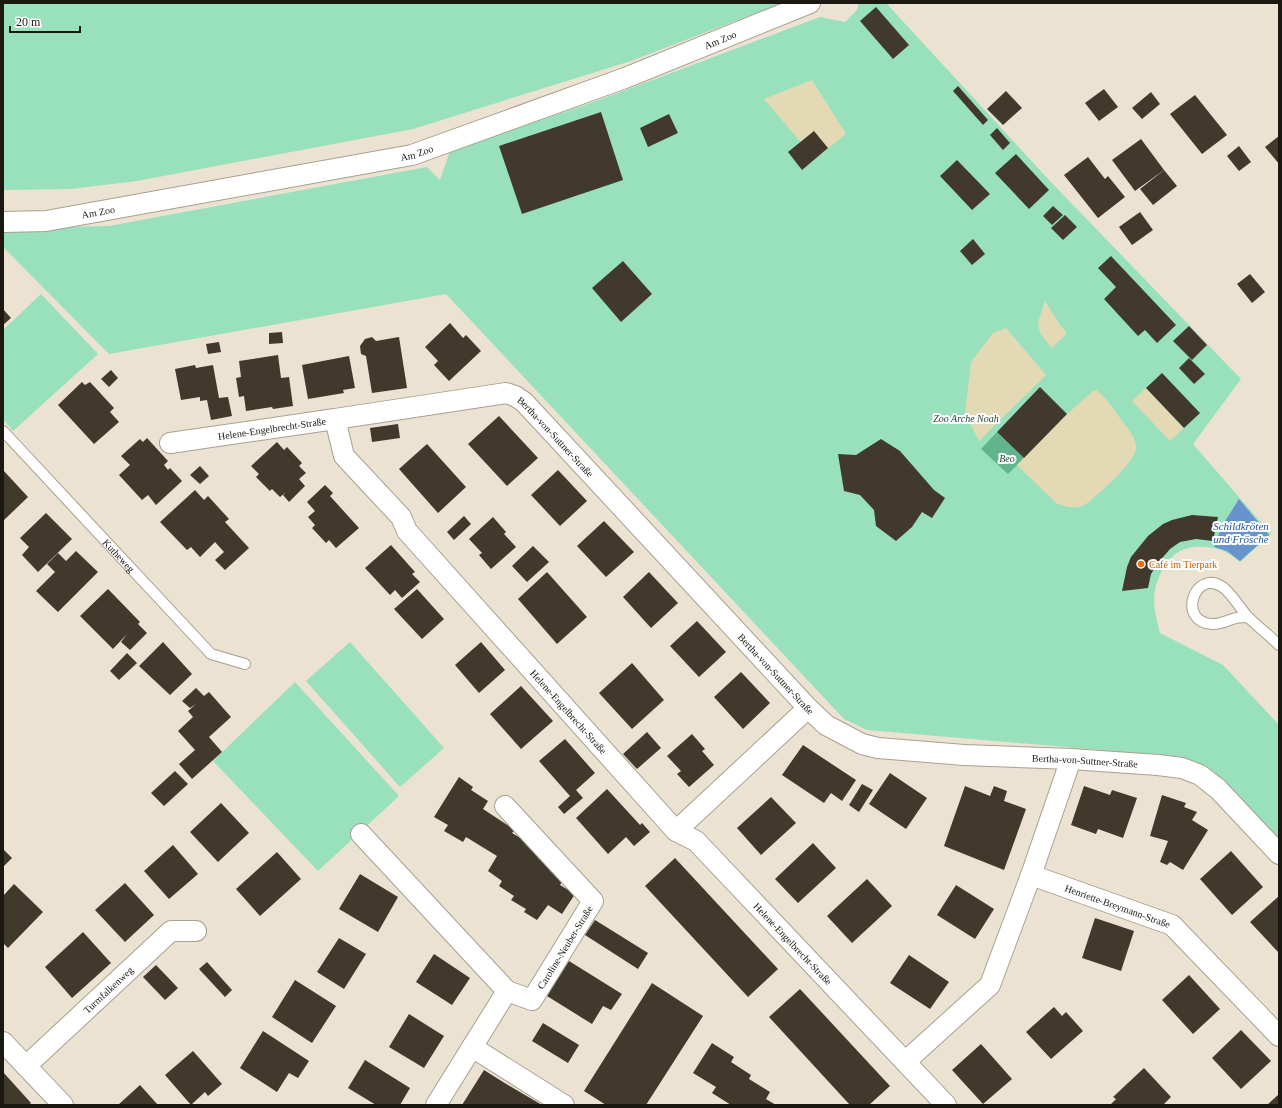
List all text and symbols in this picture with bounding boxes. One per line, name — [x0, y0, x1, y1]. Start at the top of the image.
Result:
scale bar — [10, 8, 80, 34]
text: 20 m — [16, 15, 41, 29]
street label: Am Zoo — [702, 28, 738, 51]
street label: Am Zoo — [399, 142, 434, 162]
street label: Am Zoo — [81, 203, 116, 220]
street label: Bertha-von-Suttner-Straße — [516, 394, 596, 479]
park label: Zoo Arche Noah — [933, 413, 999, 424]
street label: Helene-Engelbrecht-Straße — [217, 415, 327, 441]
park label: Beo — [999, 453, 1015, 464]
water label: Schildkröten und Frösche — [1213, 520, 1269, 545]
street label: Kutheweg — [101, 537, 137, 574]
marker: Café im Tierpark — [1136, 559, 1146, 569]
place label: Café im Tierpark — [1149, 559, 1217, 570]
street label: Bertha-von-Suttner-Straße — [736, 631, 817, 717]
street label: Helene-Engelbrecht-Straße — [528, 667, 610, 756]
street label: Bertha-von-Suttner-Straße — [1032, 752, 1139, 769]
street label: Henriette-Breymann-Straße — [1063, 882, 1172, 930]
street label: Helene-Engelbrecht-Straße — [752, 900, 835, 987]
street label: Caroline-Neuber-Straße — [535, 903, 595, 991]
street label: Turmfalkenweg — [81, 964, 135, 1015]

